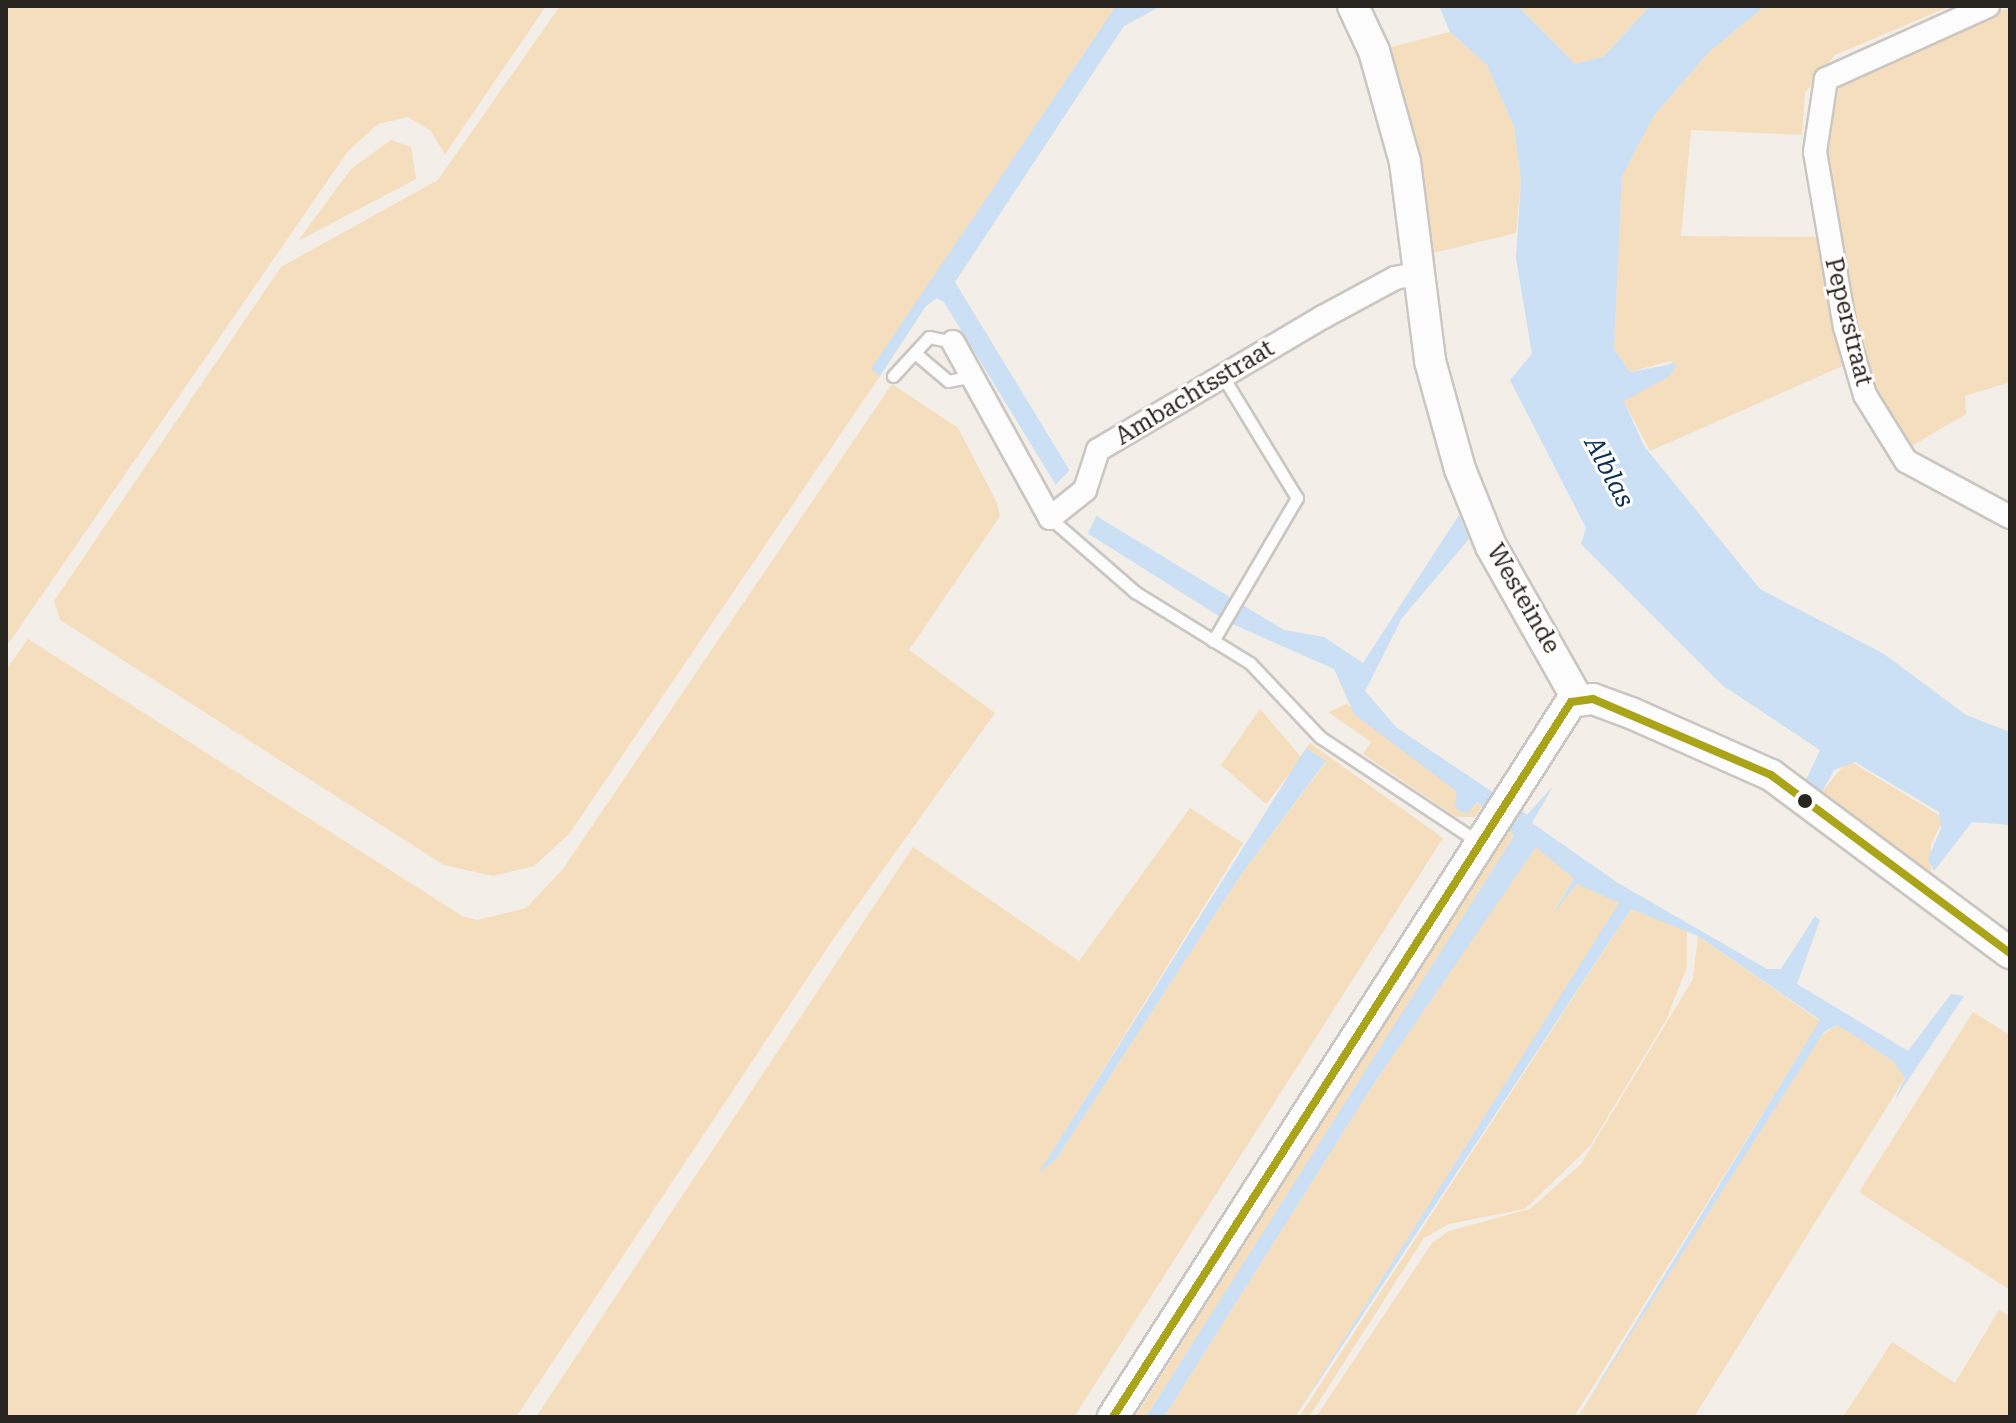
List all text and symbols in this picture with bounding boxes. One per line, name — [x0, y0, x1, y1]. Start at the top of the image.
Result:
street label: Peperstraat — [1818, 255, 1878, 389]
street label: Ambachtsstraat — [1110, 334, 1280, 452]
water label: Alblas — [1577, 431, 1641, 513]
street label: Westeinde — [1480, 539, 1566, 659]
unlabelled marker — [1797, 793, 1813, 809]

